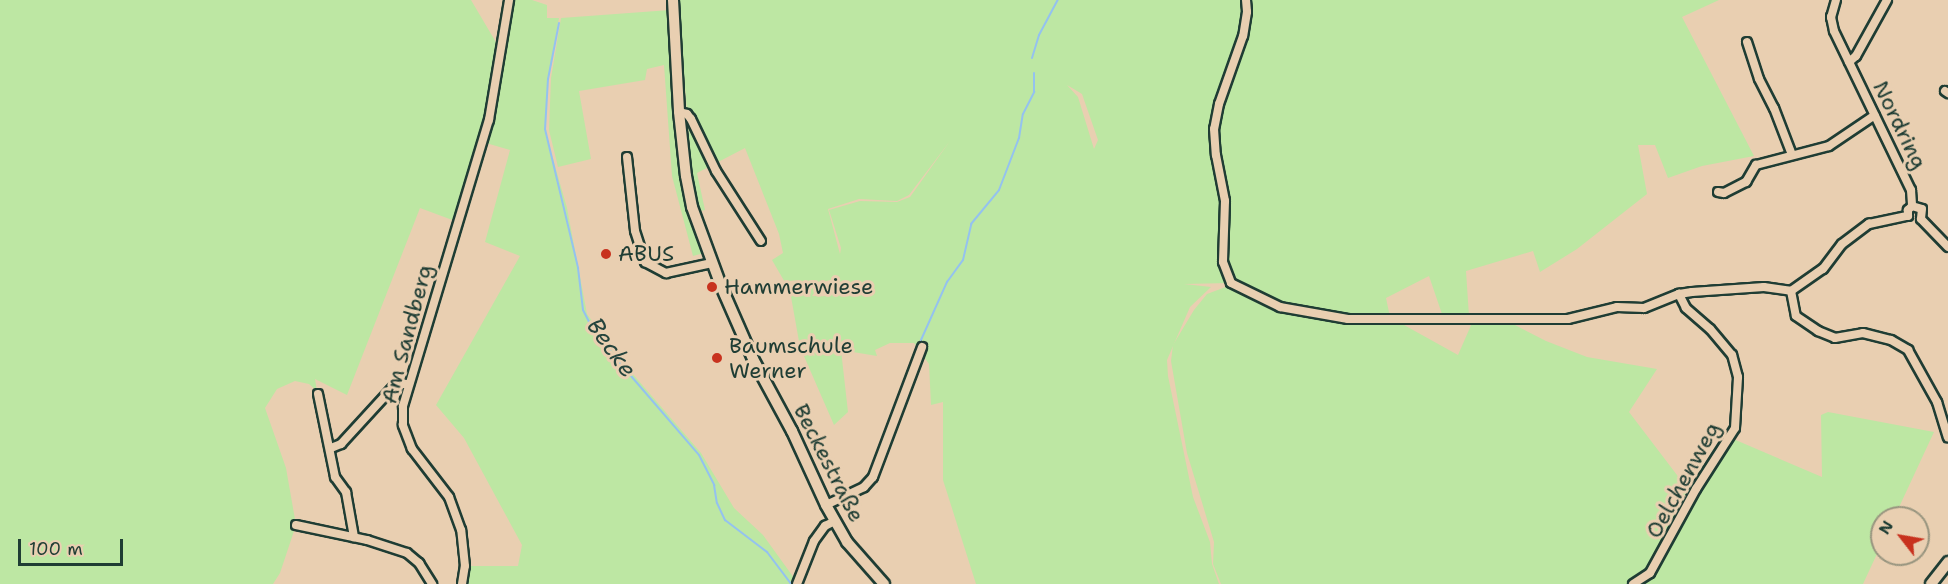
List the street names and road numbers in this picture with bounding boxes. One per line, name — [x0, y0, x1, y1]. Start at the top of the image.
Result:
street label: Nordring — [1867, 76, 1933, 174]
street label: Am Sandberg — [376, 261, 438, 407]
street label: Beckestraße — [788, 400, 870, 526]
street label: Oelchenweg — [1640, 417, 1726, 543]

